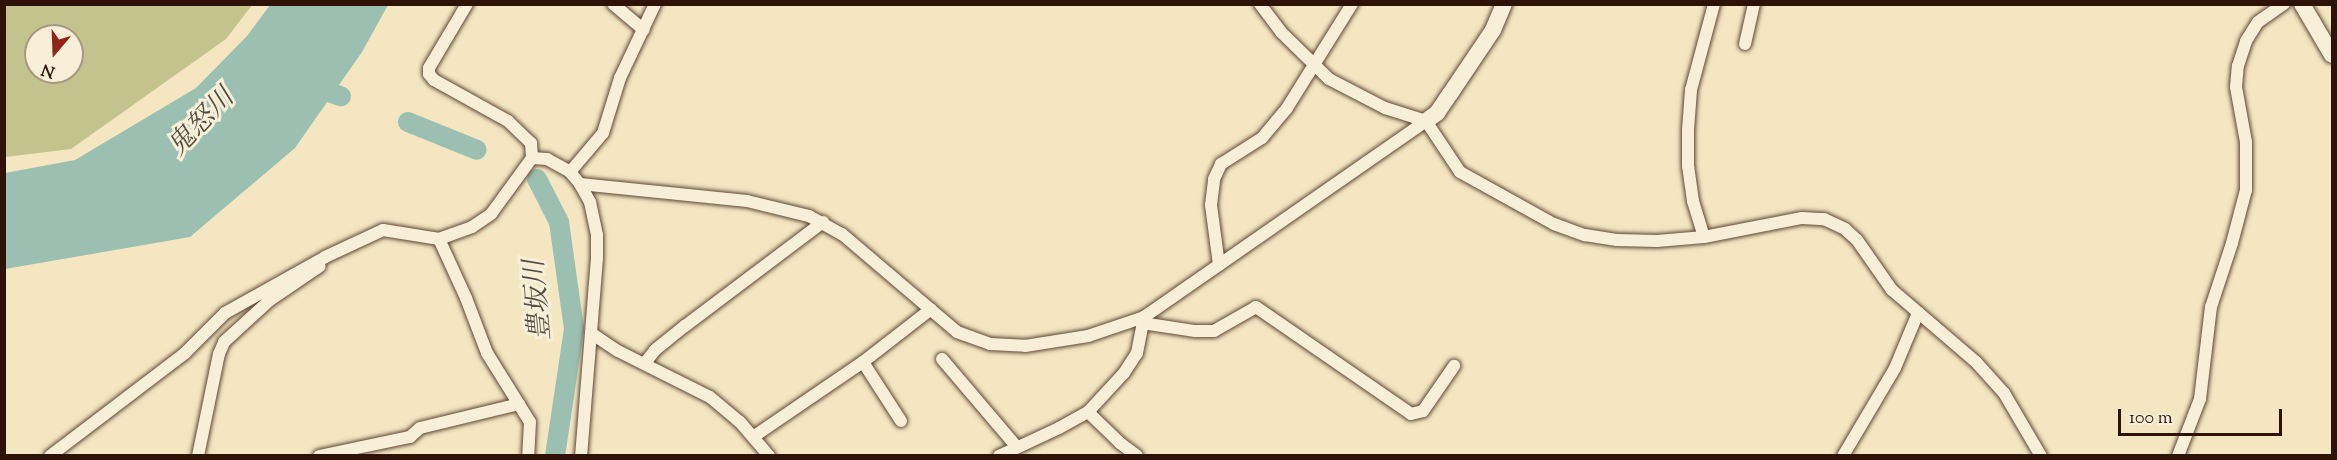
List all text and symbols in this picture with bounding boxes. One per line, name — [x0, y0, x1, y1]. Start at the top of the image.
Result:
north arrow — [24, 24, 84, 84]
text: N — [39, 57, 58, 83]
water label: 鬼怒川 — [162, 83, 242, 163]
water label: 豊坂川 — [519, 258, 559, 342]
scale bar — [2121, 397, 2284, 435]
text: 100 m — [2129, 406, 2173, 432]

